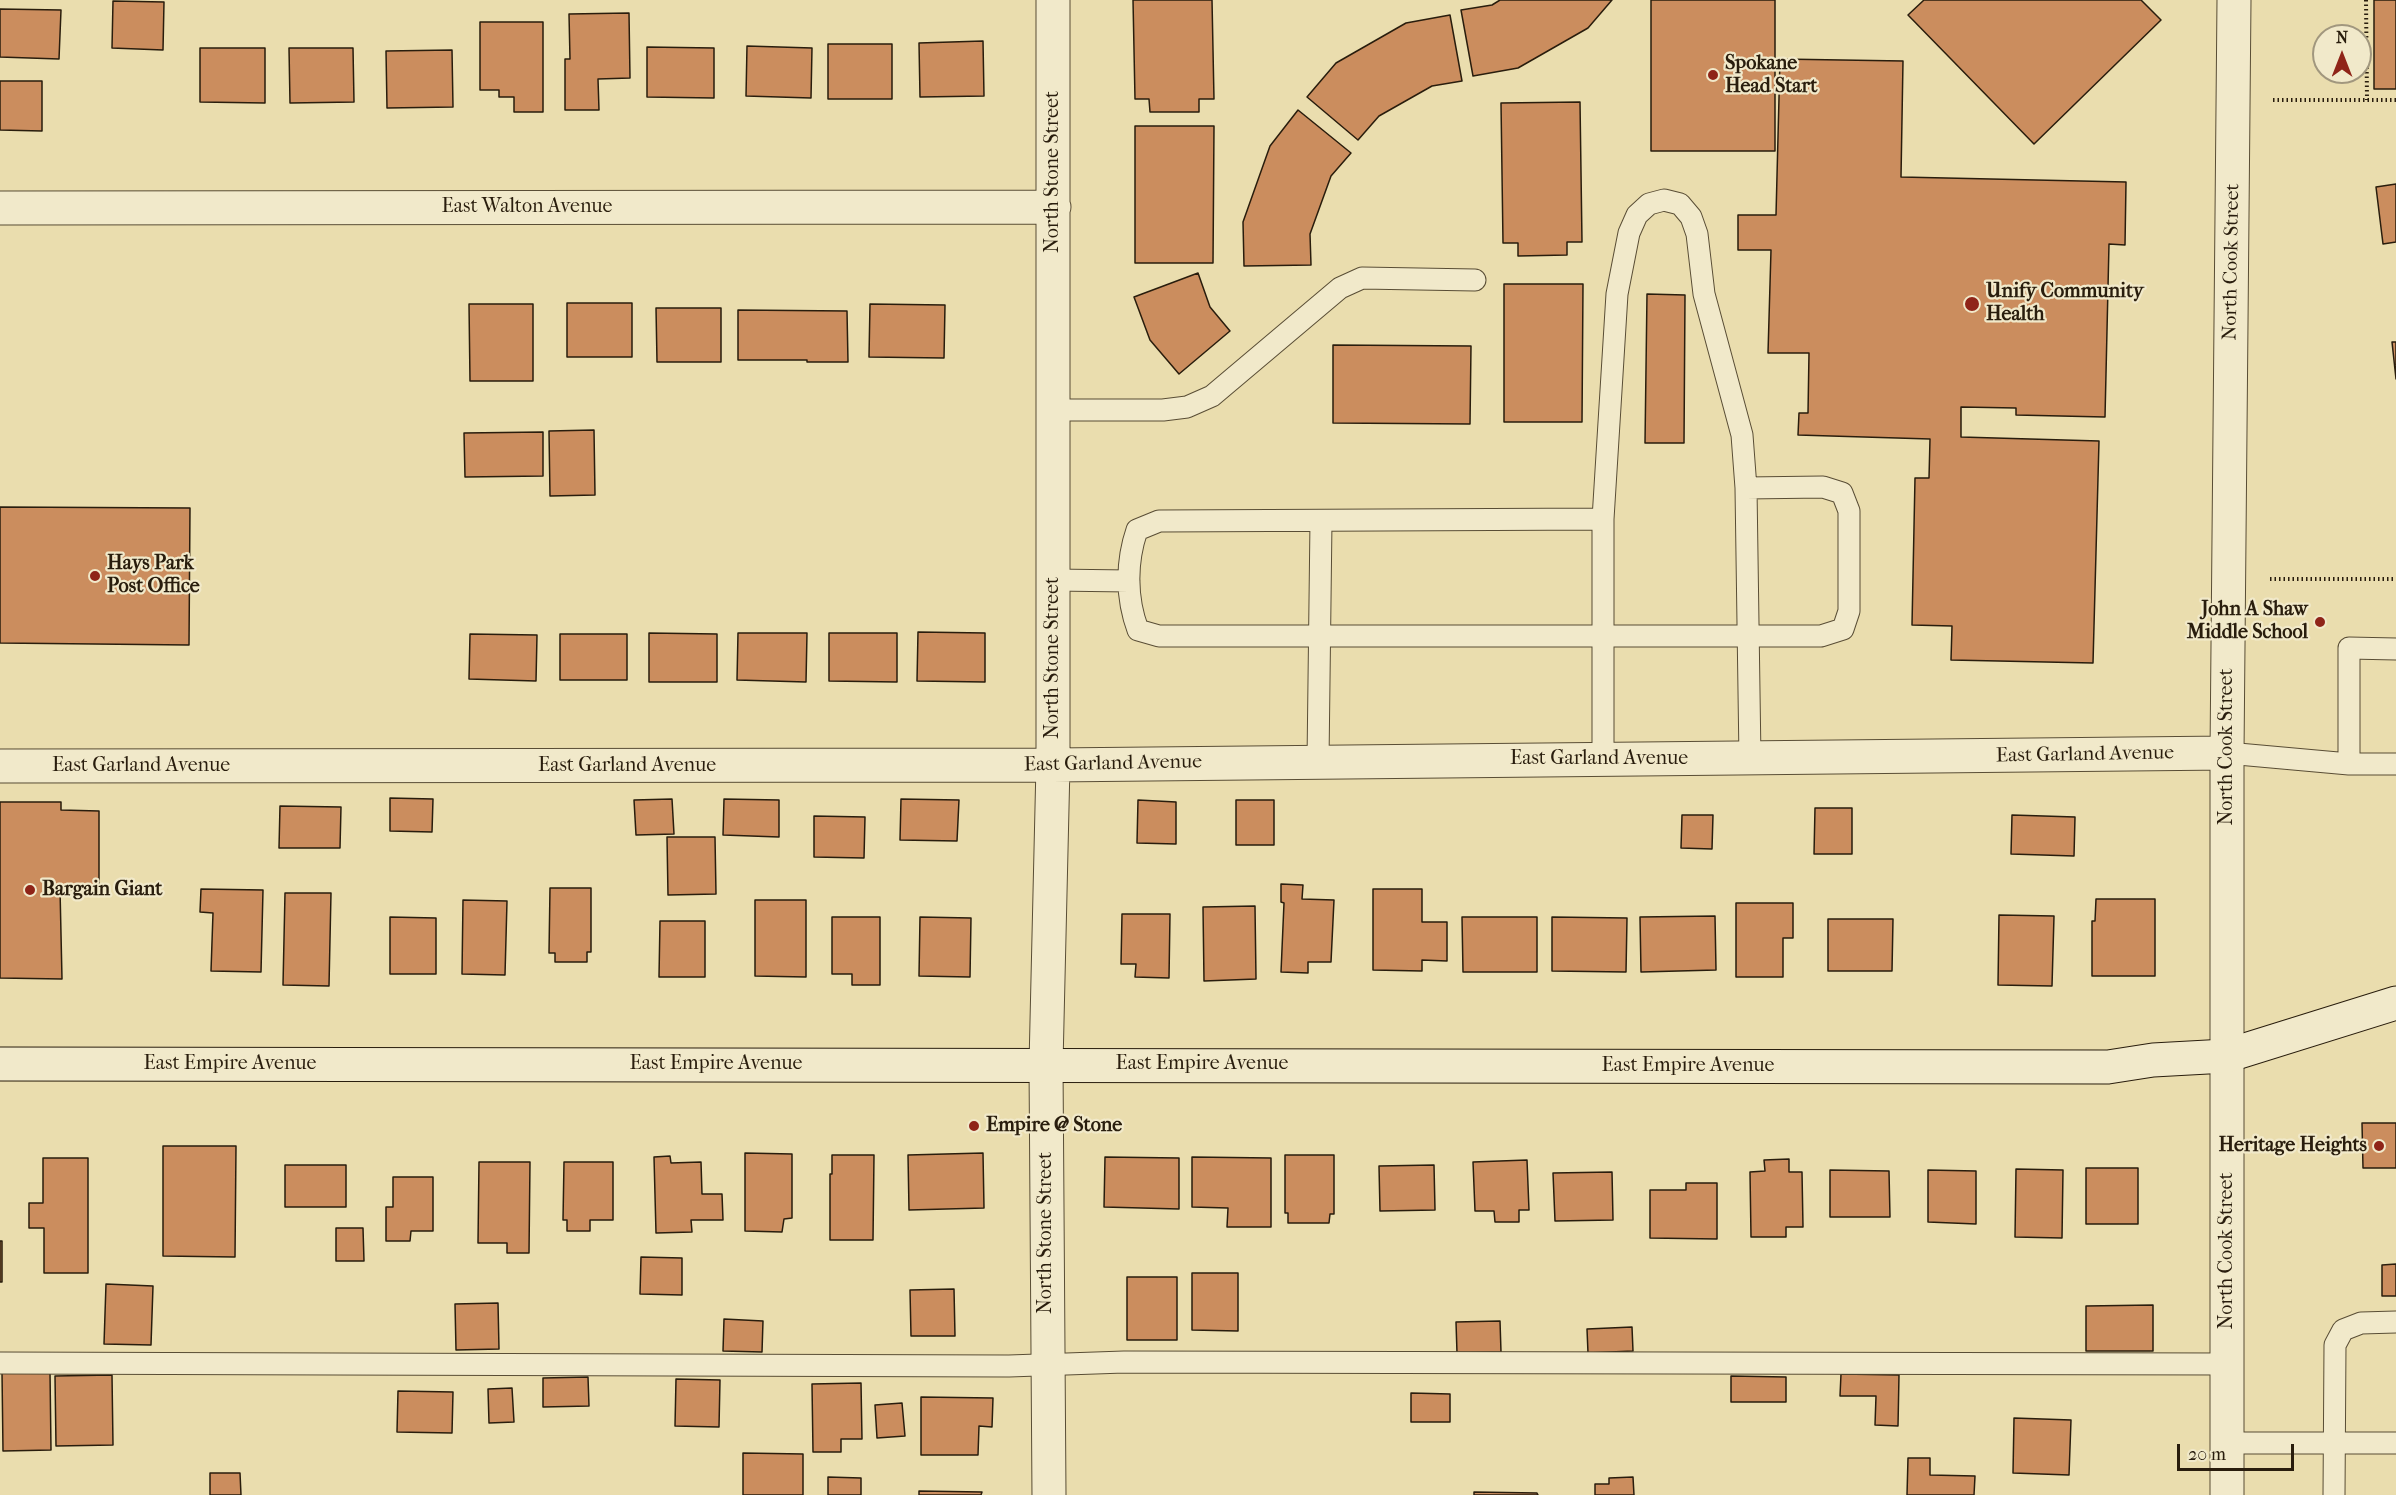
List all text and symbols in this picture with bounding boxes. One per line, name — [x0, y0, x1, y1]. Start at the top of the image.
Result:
north arrow — [2312, 24, 2372, 84]
text: N — [2336, 28, 2348, 47]
place label: Spokane Head Start — [1725, 52, 1817, 99]
marker: Spokane Head Start — [1706, 68, 1720, 82]
street label: North Stone Street — [1041, 91, 1065, 253]
street label: North Cook Street — [2219, 183, 2245, 341]
street label: East Walton Avenue — [442, 195, 612, 219]
place label: Unify Community Health — [1986, 280, 2144, 327]
marker: Unify Community Health — [1963, 295, 1981, 313]
place label: Hays Park Post Office — [107, 552, 200, 599]
marker: Hays Park Post Office — [88, 569, 102, 583]
street label: North Stone Street — [1041, 577, 1065, 739]
place label: John A Shaw Middle School — [2187, 598, 2308, 645]
marker: John A Shaw Middle School — [2313, 615, 2327, 629]
street label: North Cook Street — [2215, 668, 2239, 826]
street label: East Garland Avenue — [1996, 741, 2174, 769]
street label: East Garland Avenue — [1510, 747, 1688, 771]
street label: East Garland Avenue — [1024, 750, 1202, 778]
street label: East Garland Avenue — [52, 754, 230, 778]
street label: East Garland Avenue — [538, 754, 716, 778]
place label: Bargain Giant — [42, 878, 162, 902]
marker: Bargain Giant — [23, 883, 37, 897]
street label: East Empire Avenue — [144, 1052, 316, 1076]
street label: East Empire Avenue — [630, 1052, 802, 1076]
street label: East Empire Avenue — [1116, 1052, 1288, 1076]
street label: East Empire Avenue — [1602, 1054, 1774, 1078]
place label: Empire @ Stone — [986, 1114, 1122, 1138]
marker: Empire @ Stone — [967, 1119, 981, 1133]
place label: Heritage Heights — [2218, 1134, 2367, 1158]
marker: Heritage Heights — [2372, 1139, 2386, 1153]
street label: North Stone Street — [1034, 1152, 1058, 1314]
street label: North Cook Street — [2215, 1172, 2239, 1330]
scale bar — [2180, 1432, 2297, 1470]
text: 20 m — [2188, 1444, 2226, 1465]

